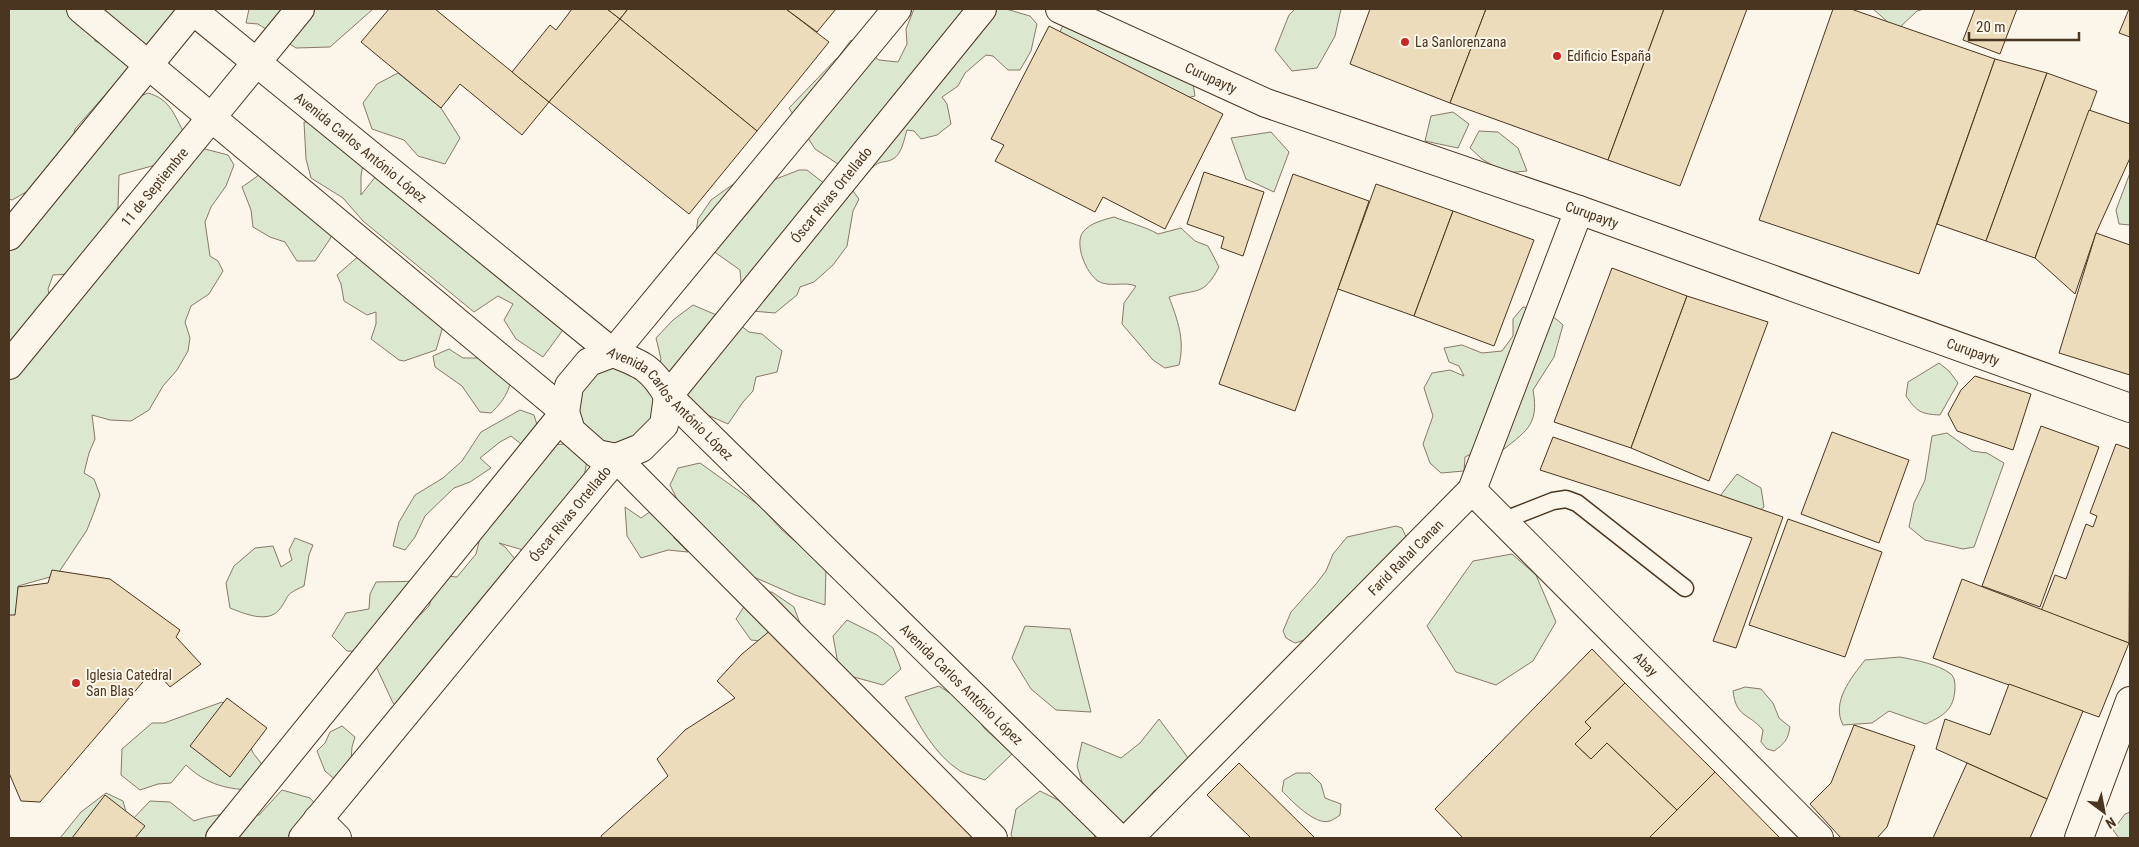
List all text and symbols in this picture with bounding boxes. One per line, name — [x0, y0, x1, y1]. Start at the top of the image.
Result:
scale bar — [1969, 10, 2079, 42]
text: 20 m — [1976, 18, 2006, 36]
place label: La Sanlorenzana — [1415, 34, 1506, 50]
marker: La Sanlorenzana — [1399, 36, 1411, 48]
place label: Edificio España — [1567, 48, 1651, 64]
marker: Edificio España — [1551, 50, 1563, 62]
street label: Curupayty — [1183, 59, 1240, 97]
street label: Avenida Carlos António López — [292, 89, 430, 206]
street label: 11 de Septiembre — [118, 144, 192, 229]
street label: Óscar Rivas Ortellado — [787, 144, 875, 246]
street label: Curupayty — [1563, 198, 1621, 232]
street label: Curupayty — [1944, 335, 2002, 369]
street label: Avenida Carlos António López — [604, 344, 737, 464]
street label: Óscar Rivas Ortellado — [525, 463, 614, 565]
street label: Farid Rahal Canan — [1365, 516, 1446, 599]
street label: Avenida Carlos António López — [897, 621, 1026, 748]
street label: Abay — [1630, 649, 1661, 680]
place label: Iglesia Catedral San Blas — [86, 667, 172, 699]
marker: Iglesia Catedral San Blas — [70, 677, 82, 689]
north arrow — [2079, 787, 2129, 837]
text: N — [2103, 814, 2119, 832]

